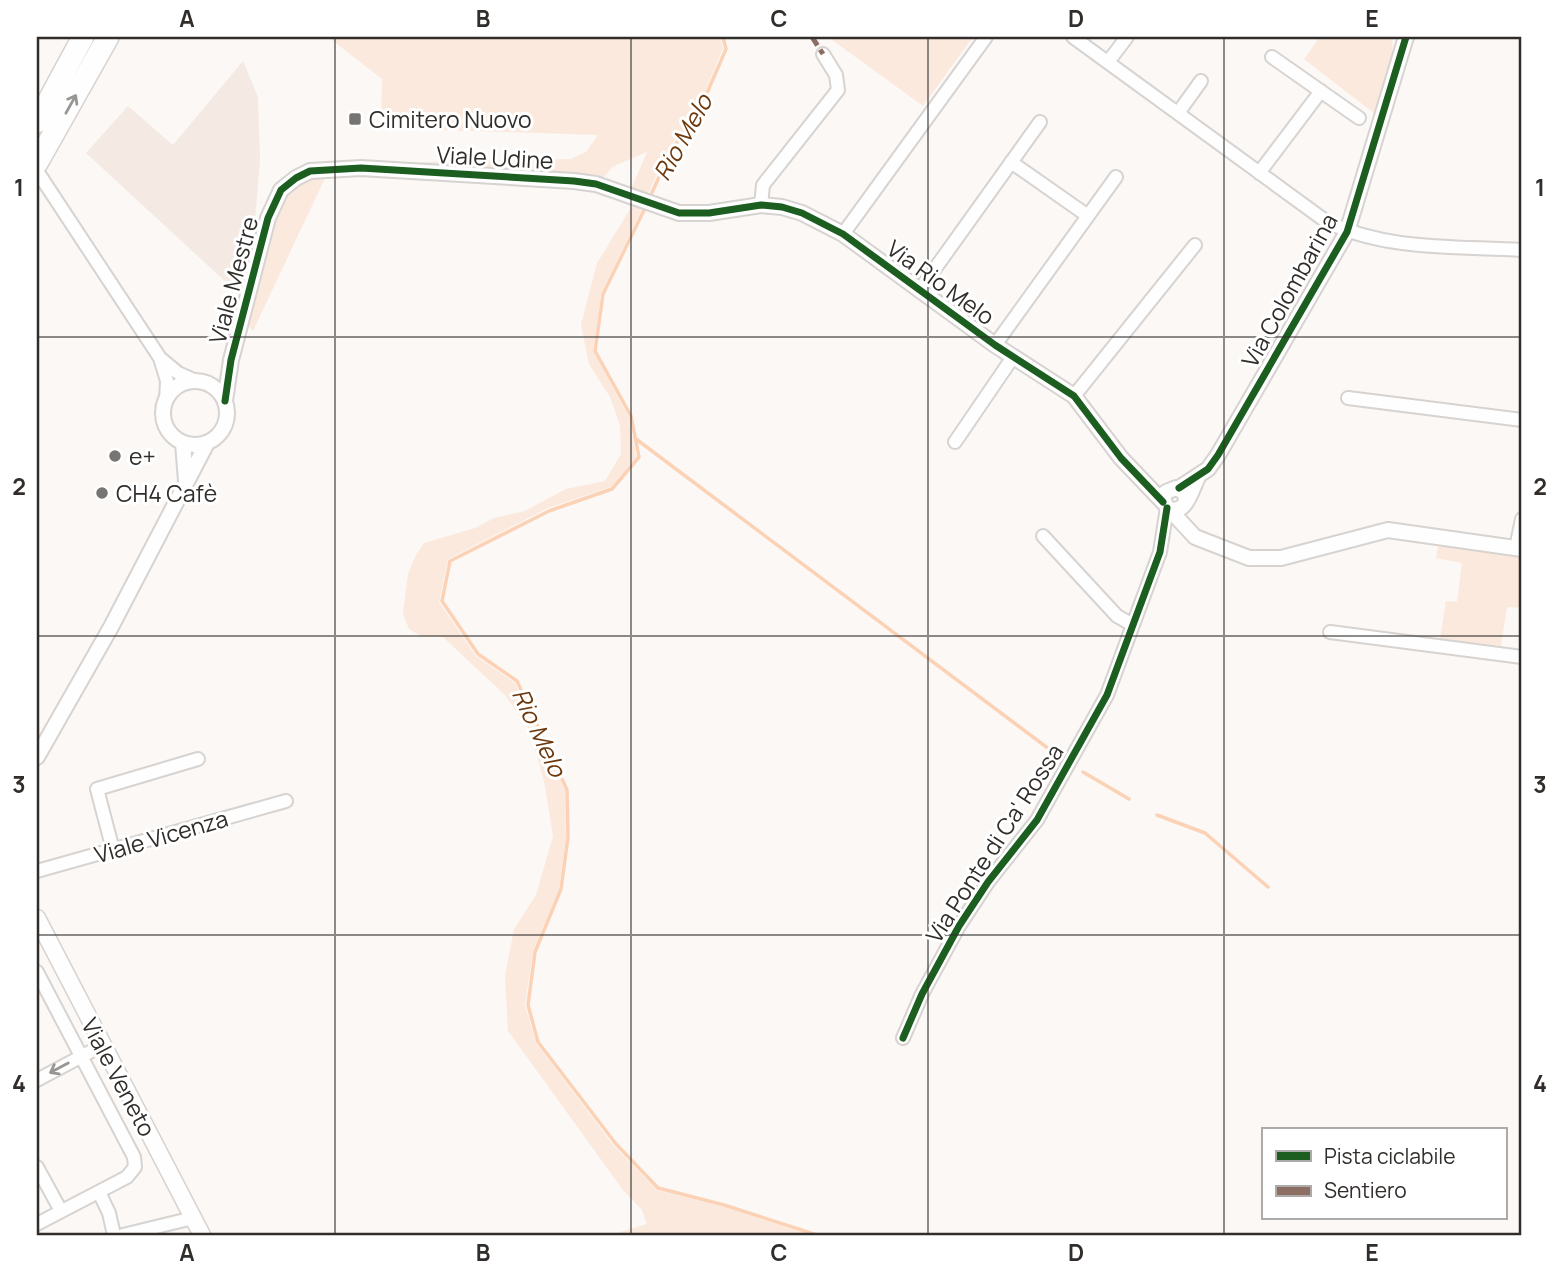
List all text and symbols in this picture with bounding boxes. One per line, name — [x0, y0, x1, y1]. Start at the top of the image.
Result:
text: A — [179, 2, 195, 34]
text: B — [476, 2, 490, 34]
text: C — [771, 2, 788, 34]
text: D — [1068, 2, 1084, 34]
text: E — [1365, 2, 1379, 34]
water label: Rio Melo — [645, 86, 720, 186]
one-way arrow — [65, 94, 78, 115]
place label: Cimitero Nuovo — [369, 103, 532, 135]
marker: Cimitero Nuovo — [347, 111, 363, 127]
street label: Viale Udine — [436, 138, 554, 176]
text: 1 — [14, 171, 24, 203]
text: 1 — [1535, 171, 1545, 203]
street label: Via Colombarina — [1234, 207, 1344, 373]
street label: Viale Mestre — [201, 213, 265, 347]
street label: Via Rio Melo — [881, 232, 1001, 332]
place label: e+ — [129, 440, 156, 472]
marker: e+ — [107, 448, 123, 464]
text: 2 — [12, 470, 26, 502]
text: 2 — [1533, 470, 1547, 502]
place label: CH4 Cafè — [116, 477, 217, 509]
marker: CH4 Cafè — [94, 485, 110, 501]
water label: Rio Melo — [505, 683, 576, 783]
street label: Via Ponte di Ca' Rossa — [918, 737, 1070, 949]
text: 3 — [12, 768, 26, 800]
text: 3 — [1533, 768, 1547, 800]
street label: Viale Vicenza — [91, 802, 231, 870]
street label: Viale Veneto — [74, 1012, 164, 1142]
one-way arrow — [49, 1062, 70, 1076]
text: 4 — [12, 1067, 26, 1099]
text: 4 — [1533, 1067, 1547, 1099]
legend — [1262, 1128, 1506, 1220]
text: Pista ciclabile — [1324, 1142, 1456, 1170]
text: Sentiero — [1324, 1176, 1407, 1204]
text: A — [179, 1236, 195, 1268]
text: B — [476, 1236, 490, 1268]
text: C — [771, 1236, 788, 1268]
text: D — [1068, 1236, 1084, 1268]
text: E — [1365, 1236, 1379, 1268]

